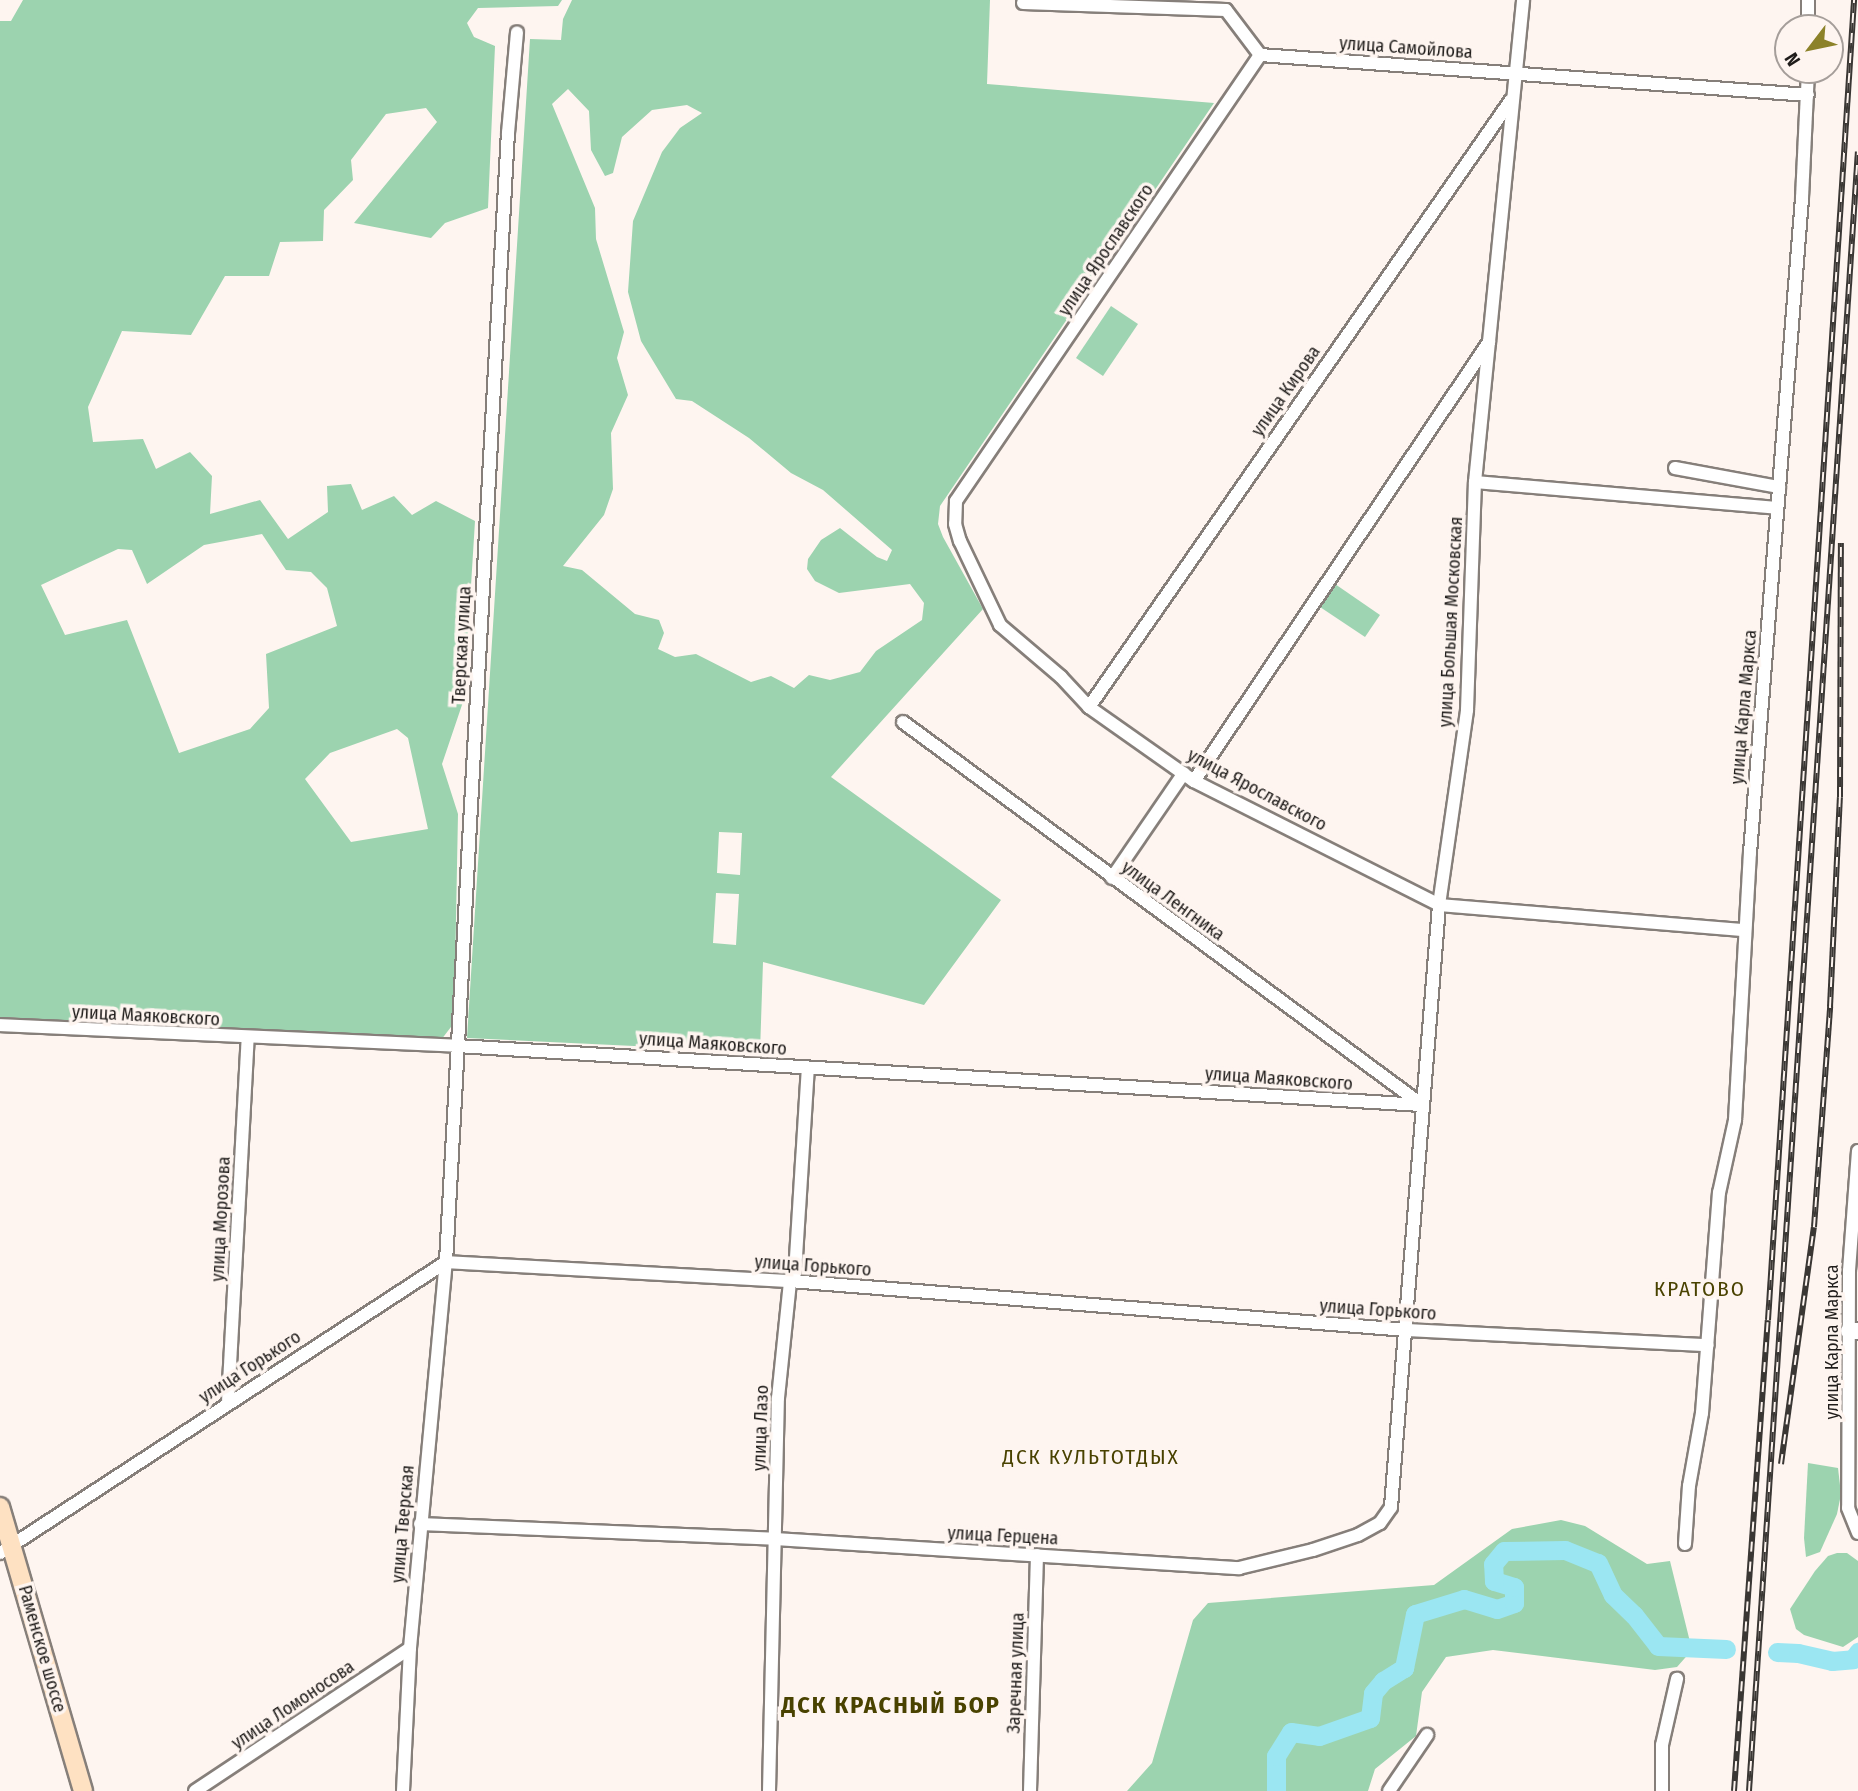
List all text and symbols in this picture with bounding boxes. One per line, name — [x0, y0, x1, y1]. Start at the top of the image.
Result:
north arrow — [1774, 14, 1844, 84]
street label: улица Самойлова — [1339, 33, 1473, 63]
text: N — [1780, 48, 1805, 70]
street label: улица Ярославского — [1054, 180, 1158, 320]
street label: улица Кирова — [1247, 342, 1325, 440]
street label: улица Большая Московская — [1435, 516, 1467, 728]
street label: Тверская улица — [448, 585, 476, 705]
street label: улица Карла Маркса — [1726, 629, 1762, 785]
street label: улица Ярославского — [1184, 744, 1330, 836]
street label: улица Ленгника — [1117, 857, 1229, 945]
street label: улица Маяковского — [72, 1001, 220, 1031]
street label: улица Маяковского — [638, 1028, 788, 1060]
street label: улица Маяковского — [1204, 1063, 1354, 1095]
street label: улица Морозова — [207, 1156, 235, 1282]
street label: улица Горького — [754, 1251, 872, 1281]
street label: улица Карла Маркса — [1821, 1264, 1843, 1420]
district label: КРАТОВО — [1655, 1276, 1745, 1302]
street label: улица Горького — [1319, 1295, 1437, 1325]
street label: улица Горького — [195, 1326, 305, 1408]
street label: улица Лазо — [749, 1385, 773, 1471]
district label: ДСК КУЛЬТОТДЫХ — [1004, 1444, 1178, 1470]
street label: улица Тверская — [387, 1464, 419, 1584]
street label: улица Герцена — [947, 1522, 1059, 1550]
street label: Раменское шоссе — [14, 1583, 70, 1715]
street label: Заречная улица — [1003, 1612, 1029, 1734]
street label: улица Ломоносова — [228, 1656, 358, 1754]
district label: ДСК КРАСНЫЙ БОР — [783, 1692, 999, 1720]

